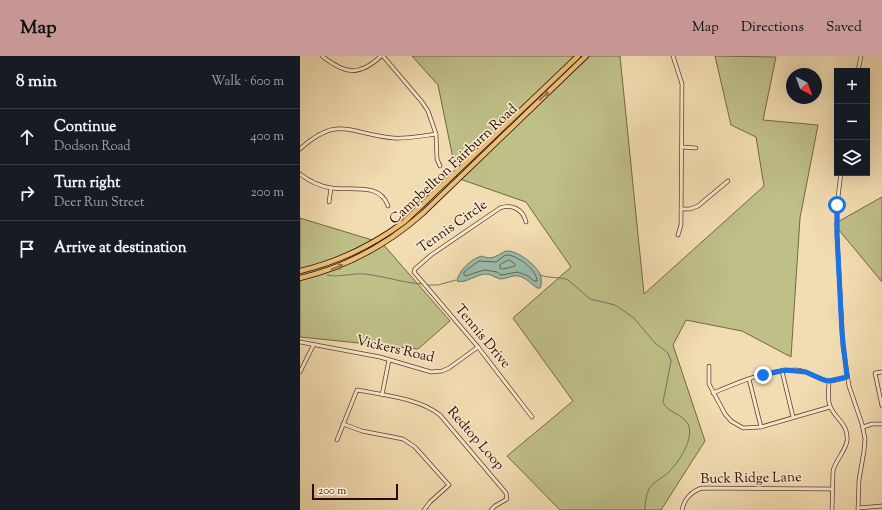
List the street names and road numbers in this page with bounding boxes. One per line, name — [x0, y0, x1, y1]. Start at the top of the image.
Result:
street label: Campbellton Fairburn Road — [385, 100, 523, 230]
street label: Tennis Circle — [414, 196, 492, 258]
street label: Tennis Drive — [449, 301, 515, 373]
street label: Vickers Road — [354, 331, 436, 369]
street label: Redtop Loop — [442, 403, 508, 475]
street label: Buck Ridge Lane — [700, 468, 802, 490]

